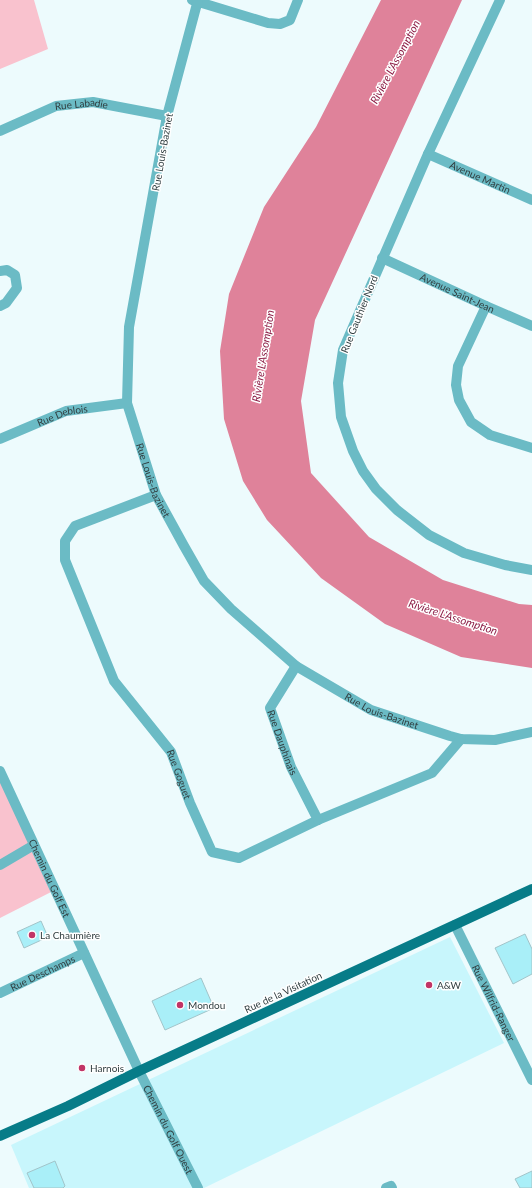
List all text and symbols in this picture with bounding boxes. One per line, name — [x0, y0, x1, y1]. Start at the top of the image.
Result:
water label: Rivière L'Assomption — [367, 18, 422, 106]
street label: Rue Labadie — [54, 96, 109, 112]
street label: Rue Louis-Bazinet — [149, 112, 175, 192]
street label: Avenue Martin — [448, 158, 512, 196]
street label: Avenue Saint-Jean — [418, 270, 496, 315]
street label: Rue Gauthier Nord — [338, 274, 380, 354]
water label: Rivière L'Assomption — [249, 309, 276, 403]
street label: Rue Deblois — [35, 402, 88, 429]
street label: Rue Louis-Bazinet — [134, 441, 173, 520]
water label: Rivière L'Assomption — [407, 596, 499, 637]
street label: Rue Louis-Bazinet — [343, 690, 420, 731]
street label: Rue Dauphinais — [265, 708, 300, 777]
street label: Rue Goguet — [165, 748, 194, 801]
street label: Chemin du Golf Est — [26, 837, 73, 919]
place label: La Chaumière — [40, 929, 100, 941]
marker: La Chaumière — [27, 930, 37, 940]
street label: Rue Deschamps — [8, 952, 77, 993]
street label: Rue Wilfrid-Ranger — [470, 963, 518, 1044]
street label: Rue de la Visitation — [242, 969, 324, 1015]
place label: A&W — [437, 979, 462, 991]
marker: A&W — [424, 980, 434, 990]
place label: Mondou — [188, 999, 225, 1011]
marker: Mondou — [175, 1000, 185, 1010]
place label: Harnois — [90, 1062, 124, 1074]
marker: Harnois — [77, 1063, 87, 1073]
street label: Chemin du Golf Ouest — [141, 1083, 196, 1176]

